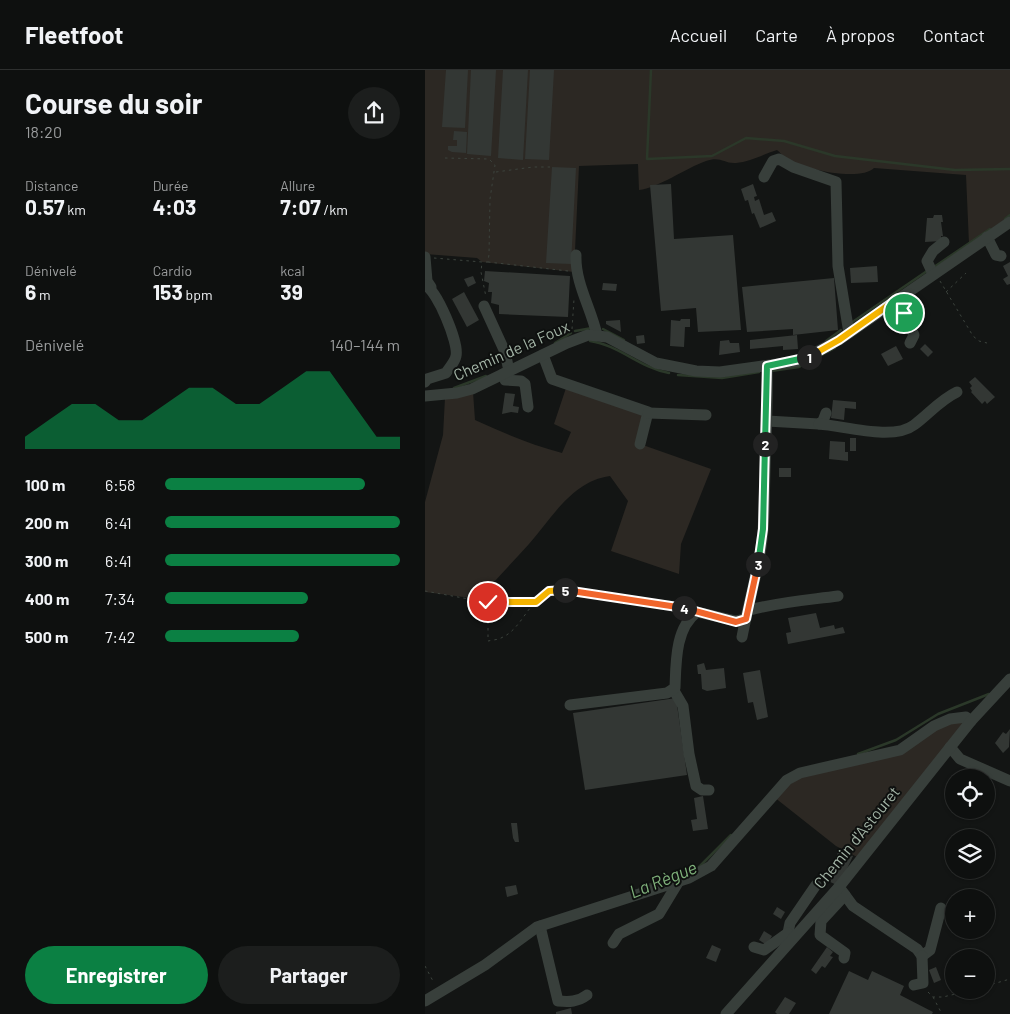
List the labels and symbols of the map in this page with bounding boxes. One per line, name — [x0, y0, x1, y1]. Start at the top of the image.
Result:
pin — [883, 292, 925, 334]
street label: Chemin de la Foux — [450, 316, 572, 384]
pin: 1 — [797, 344, 821, 370]
pin: 2 — [753, 432, 777, 456]
pin: 3 — [745, 552, 771, 576]
pin: 5 — [553, 578, 577, 602]
pin — [467, 581, 509, 623]
pin: 4 — [671, 596, 697, 620]
street label: Chemin d'Astouret — [809, 782, 903, 892]
water label: La Règue — [626, 856, 700, 902]

